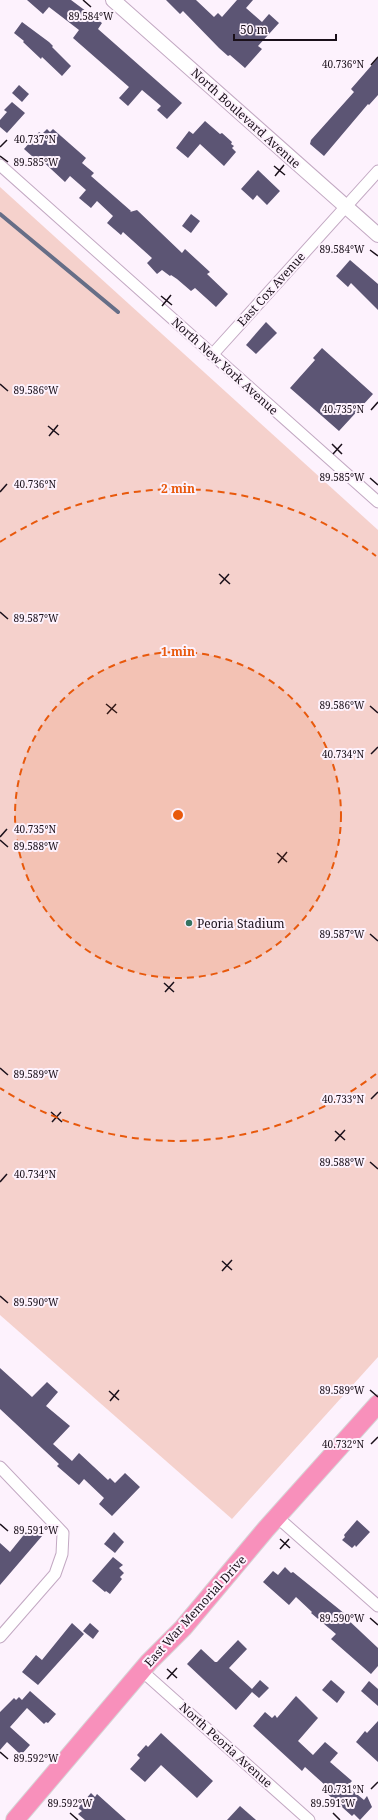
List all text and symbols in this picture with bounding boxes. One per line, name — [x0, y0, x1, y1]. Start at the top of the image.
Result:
text: 89.584°W — [69, 9, 114, 23]
scale bar — [234, 16, 336, 42]
text: 50 m — [240, 21, 268, 38]
text: 40.736°N — [322, 57, 364, 71]
street label: North Boulevard Avenue — [188, 64, 304, 172]
text: 40.737°N — [14, 132, 56, 146]
text: 89.585°W — [14, 155, 59, 169]
text: 89.584°W — [320, 242, 365, 256]
street label: East Cox Avenue — [233, 248, 309, 330]
street label: North New York Avenue — [168, 314, 282, 418]
text: 89.586°W — [14, 383, 59, 397]
text: 40.735°N — [322, 402, 364, 416]
text: 89.585°W — [320, 470, 365, 484]
text: 40.736°N — [14, 477, 56, 491]
text: 2 min — [161, 480, 195, 497]
text: 89.587°W — [14, 611, 59, 625]
text: 1 min — [161, 643, 195, 660]
text: 89.586°W — [320, 698, 365, 712]
text: 40.734°N — [322, 747, 364, 761]
centre of rings — [171, 808, 185, 822]
text: 40.735°N — [14, 822, 56, 836]
text: 89.588°W — [14, 839, 59, 853]
place label: Peoria Stadium — [197, 915, 285, 932]
marker: Peoria Stadium — [184, 918, 194, 928]
text: 89.587°W — [320, 927, 365, 941]
text: 89.589°W — [14, 1067, 59, 1081]
text: 40.733°N — [322, 1092, 364, 1106]
text: 89.588°W — [320, 1155, 365, 1169]
text: 40.734°N — [14, 1167, 56, 1181]
text: 89.590°W — [14, 1295, 59, 1309]
text: 89.589°W — [320, 1383, 365, 1397]
text: 40.732°N — [322, 1437, 364, 1451]
text: 89.591°W — [14, 1523, 59, 1537]
street label: East War Memorial Drive — [140, 1551, 250, 1671]
text: 89.590°W — [320, 1611, 365, 1625]
street label: North Peoria Avenue — [176, 1699, 276, 1791]
text: 89.592°W — [14, 1751, 59, 1765]
text: 40.731°N — [322, 1782, 364, 1796]
text: 89.592°W — [48, 1796, 93, 1810]
text: 89.591°W — [311, 1796, 356, 1810]

